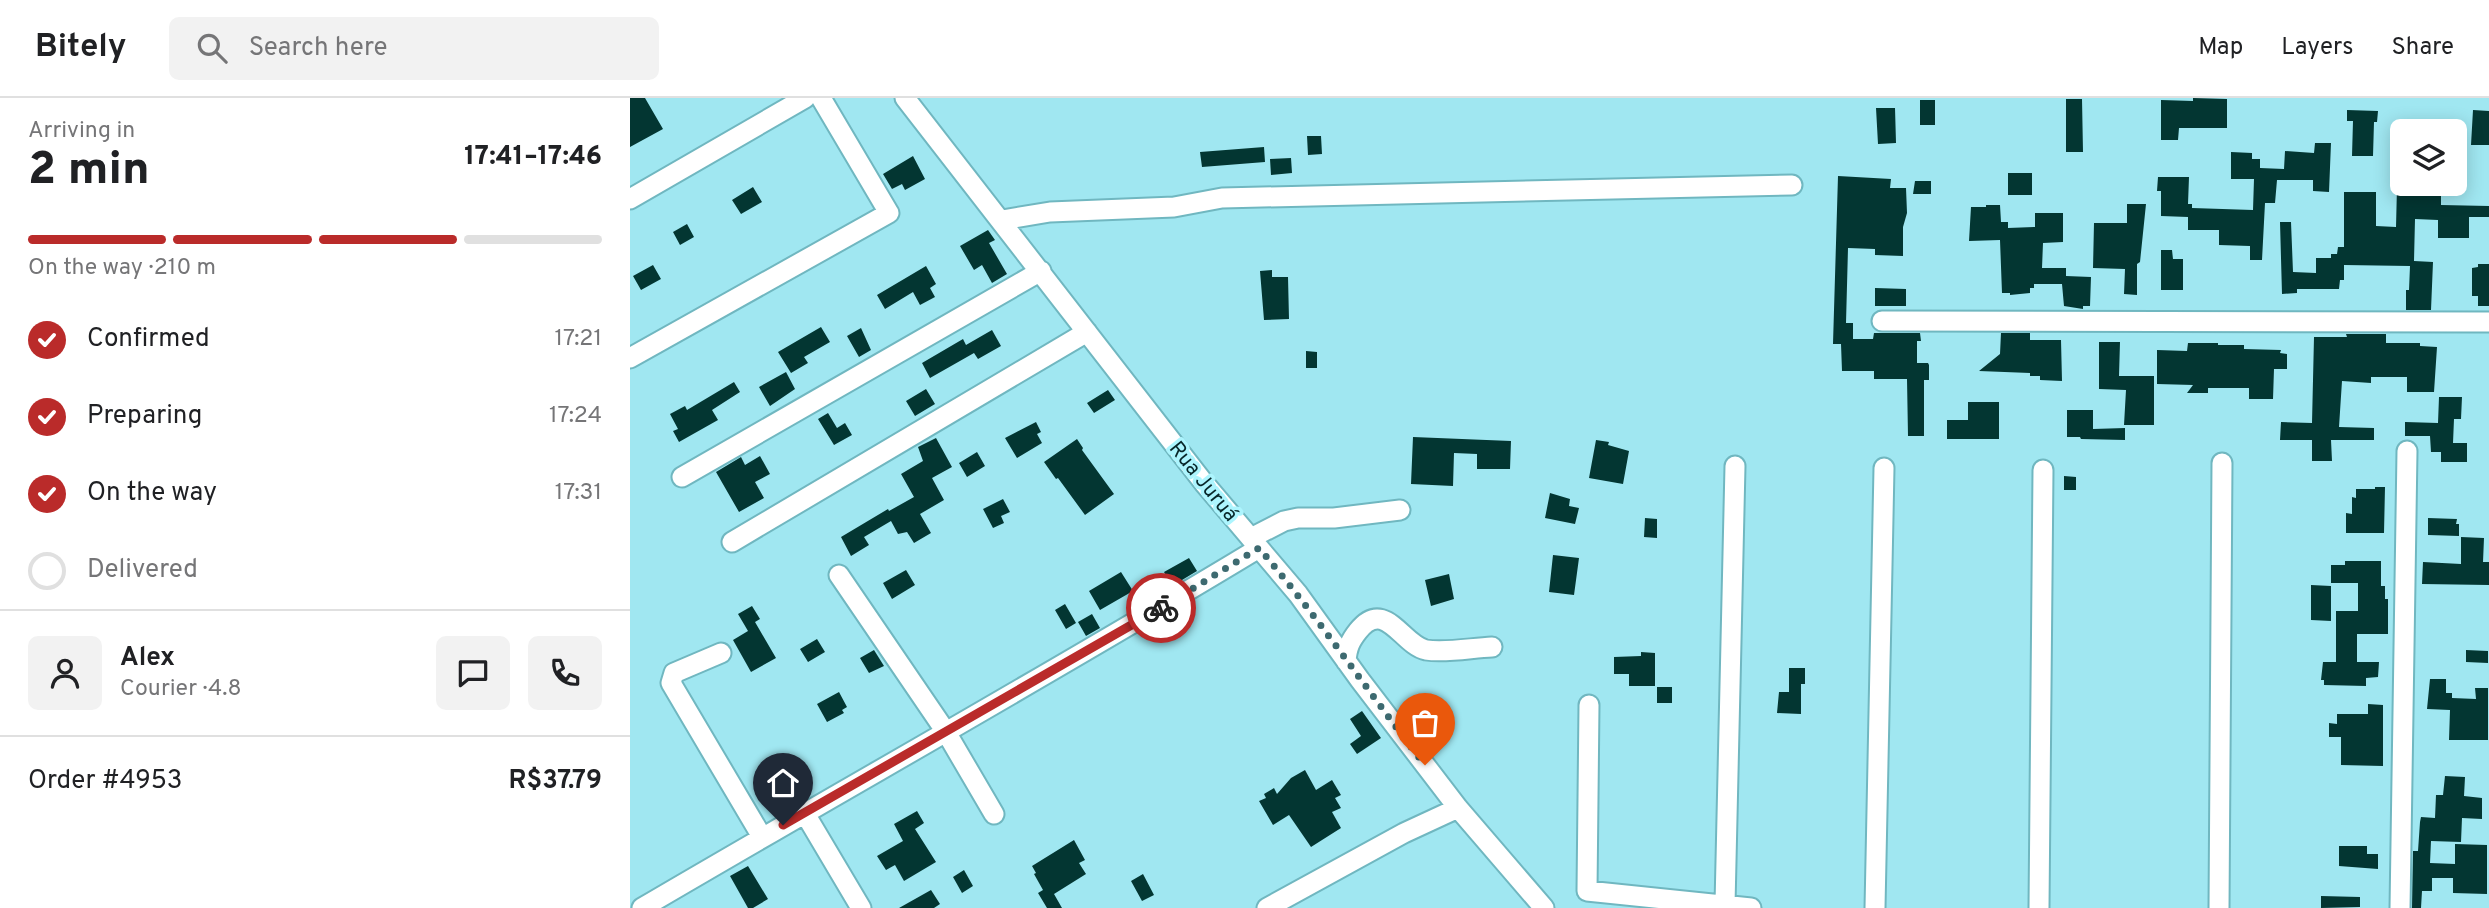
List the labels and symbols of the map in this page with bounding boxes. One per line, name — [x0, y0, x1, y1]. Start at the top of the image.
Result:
street label: Rua Juruá — [1162, 436, 1243, 528]
courier — [1126, 573, 1196, 643]
pin — [1395, 693, 1455, 765]
pin — [753, 753, 813, 825]

